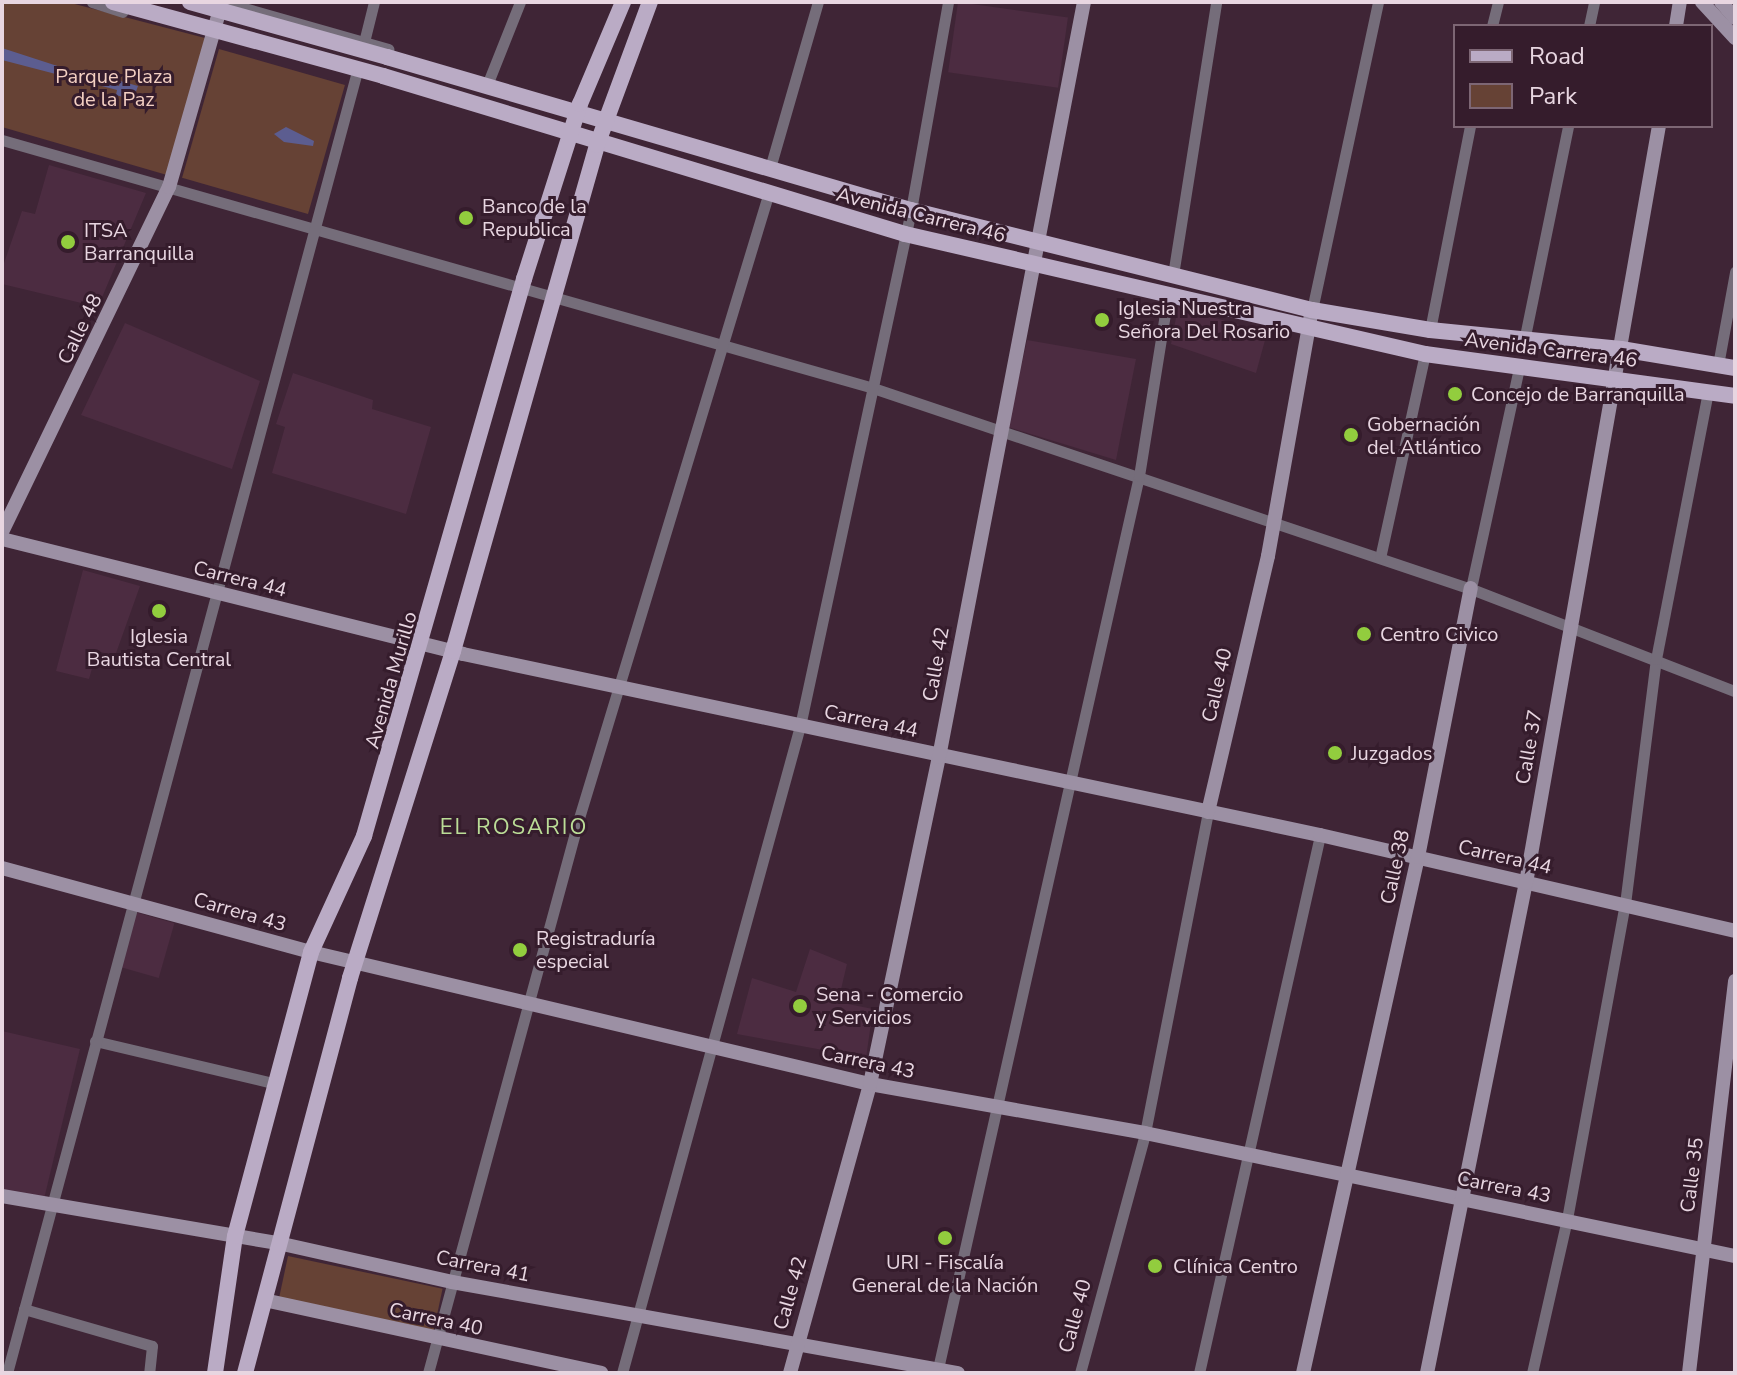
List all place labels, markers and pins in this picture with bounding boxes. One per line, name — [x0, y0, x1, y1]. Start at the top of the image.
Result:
place label: Banco de la Republica — [482, 194, 587, 241]
marker: Banco de la Republica — [457, 209, 475, 227]
place label: ITSA Barranquilla — [84, 218, 194, 265]
marker: ITSA Barranquilla — [59, 233, 77, 251]
place label: Iglesia Nuestra Señora Del Rosario — [1118, 296, 1290, 343]
marker: Iglesia Nuestra Señora Del Rosario — [1093, 311, 1111, 329]
place label: Concejo de Barranquilla — [1471, 382, 1685, 406]
marker: Concejo de Barranquilla — [1446, 385, 1464, 403]
place label: Gobernación del Atlántico — [1367, 412, 1481, 459]
marker: Gobernación del Atlántico — [1342, 426, 1360, 444]
marker: Iglesia Bautista Central — [150, 602, 168, 620]
place label: Centro Civico — [1380, 622, 1498, 646]
place label: Iglesia Bautista Central — [87, 624, 231, 671]
marker: Centro Civico — [1355, 625, 1373, 643]
place label: Juzgados — [1351, 741, 1432, 765]
marker: Juzgados — [1326, 744, 1344, 762]
place label: Registraduría especial — [536, 926, 656, 973]
marker: Registraduría especial — [511, 941, 529, 959]
place label: Sena - Comercio y Servicios — [816, 982, 963, 1029]
marker: Sena - Comercio y Servicios — [791, 997, 809, 1015]
marker: URI - Fiscalía General de la Nación — [936, 1229, 954, 1247]
place label: URI - Fiscalía General de la Nación — [852, 1250, 1038, 1297]
place label: Clínica Centro — [1173, 1254, 1298, 1278]
marker: Clínica Centro — [1144, 1255, 1166, 1277]

